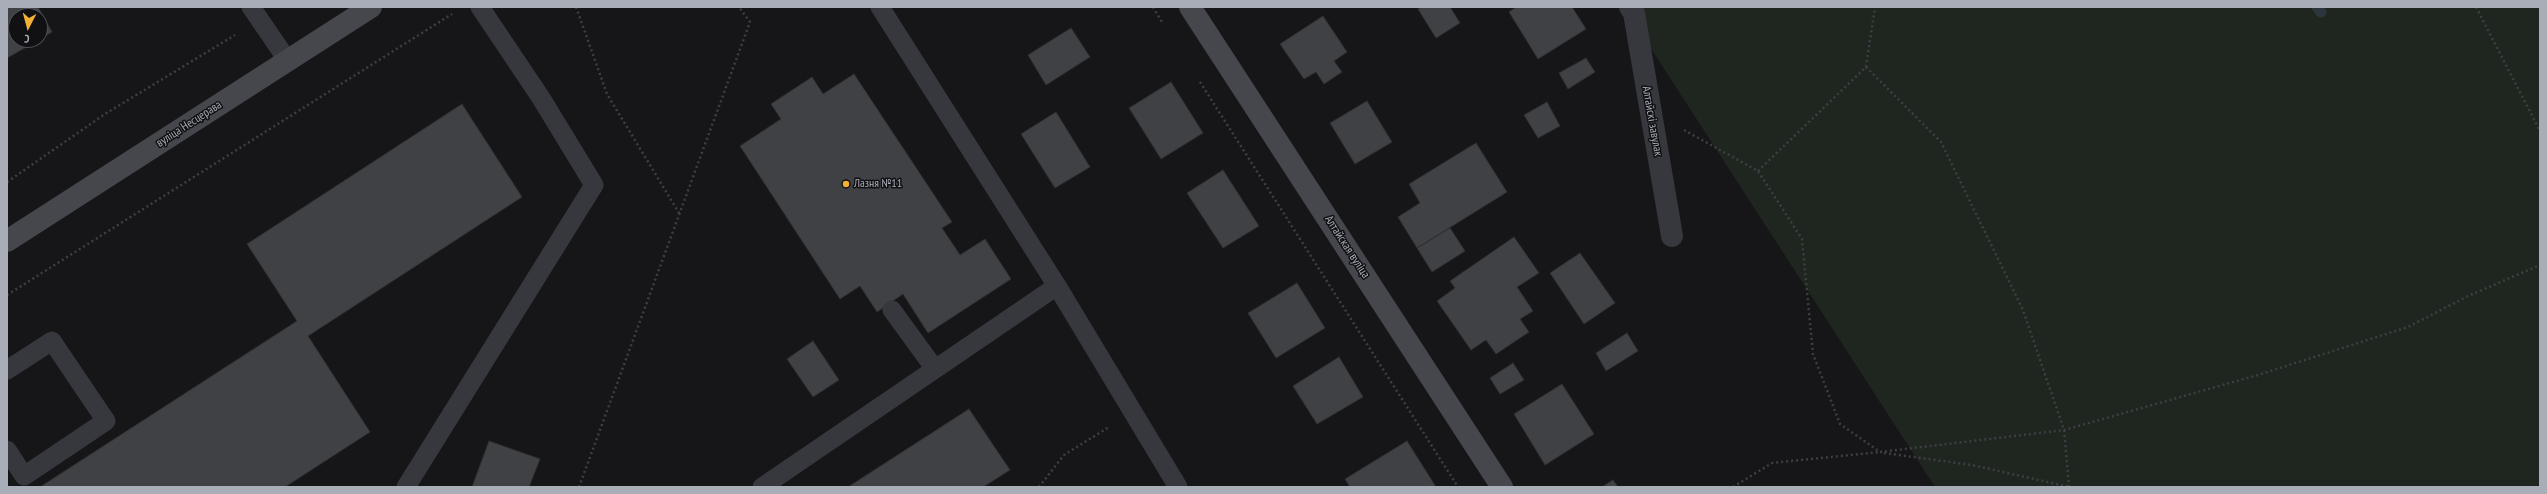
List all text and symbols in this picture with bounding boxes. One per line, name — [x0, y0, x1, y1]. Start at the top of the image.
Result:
north arrow — [8, 8, 48, 48]
text: С — [24, 32, 30, 46]
street label: Алтайскі завулак — [1639, 85, 1665, 157]
street label: вуліца Несцерава — [154, 98, 224, 150]
place label: Лазня №11 — [854, 177, 902, 191]
marker: Лазня №11 — [841, 179, 851, 189]
street label: Алтайская вуліца — [1321, 213, 1373, 281]

